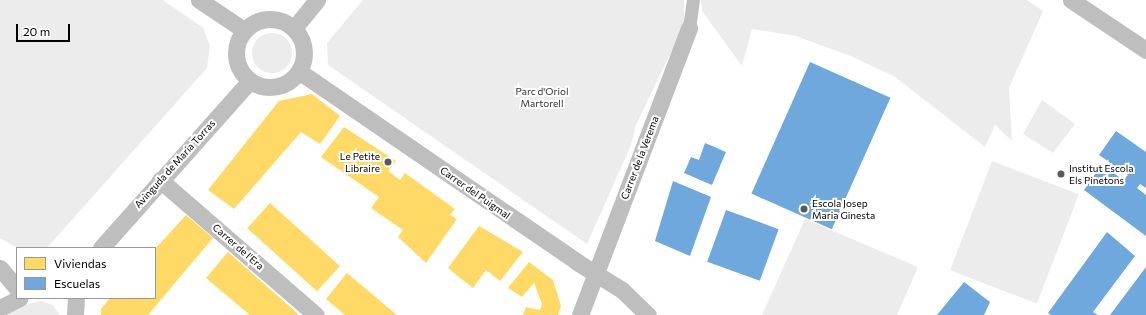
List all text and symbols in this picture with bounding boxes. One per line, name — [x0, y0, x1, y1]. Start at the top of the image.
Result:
scale bar — [18, 16, 72, 42]
text: 20 m — [23, 24, 50, 38]
park label: Parc d'Oriol Martorell — [515, 85, 569, 108]
street label: Carrer de la Verema — [619, 115, 661, 201]
street label: Avinguda de Maria Torras — [132, 117, 218, 211]
place label: Le Petite Libraire — [340, 150, 380, 174]
marker: Le Petite Libraire — [383, 157, 393, 167]
place label: Institut Escola Els Pinetons — [1069, 162, 1134, 186]
street label: Carrer del Puigmal — [438, 164, 512, 222]
marker: Institut Escola Els Pinetons — [1056, 169, 1066, 179]
place label: Escola Josep Maria Ginesta — [812, 197, 875, 220]
marker: Escola Josep Maria Ginesta — [799, 204, 809, 214]
street label: Carrer de l'Era — [210, 222, 266, 272]
legend — [16, 247, 156, 299]
text: Viviendas — [54, 256, 106, 270]
text: Escuelas — [54, 276, 100, 290]

